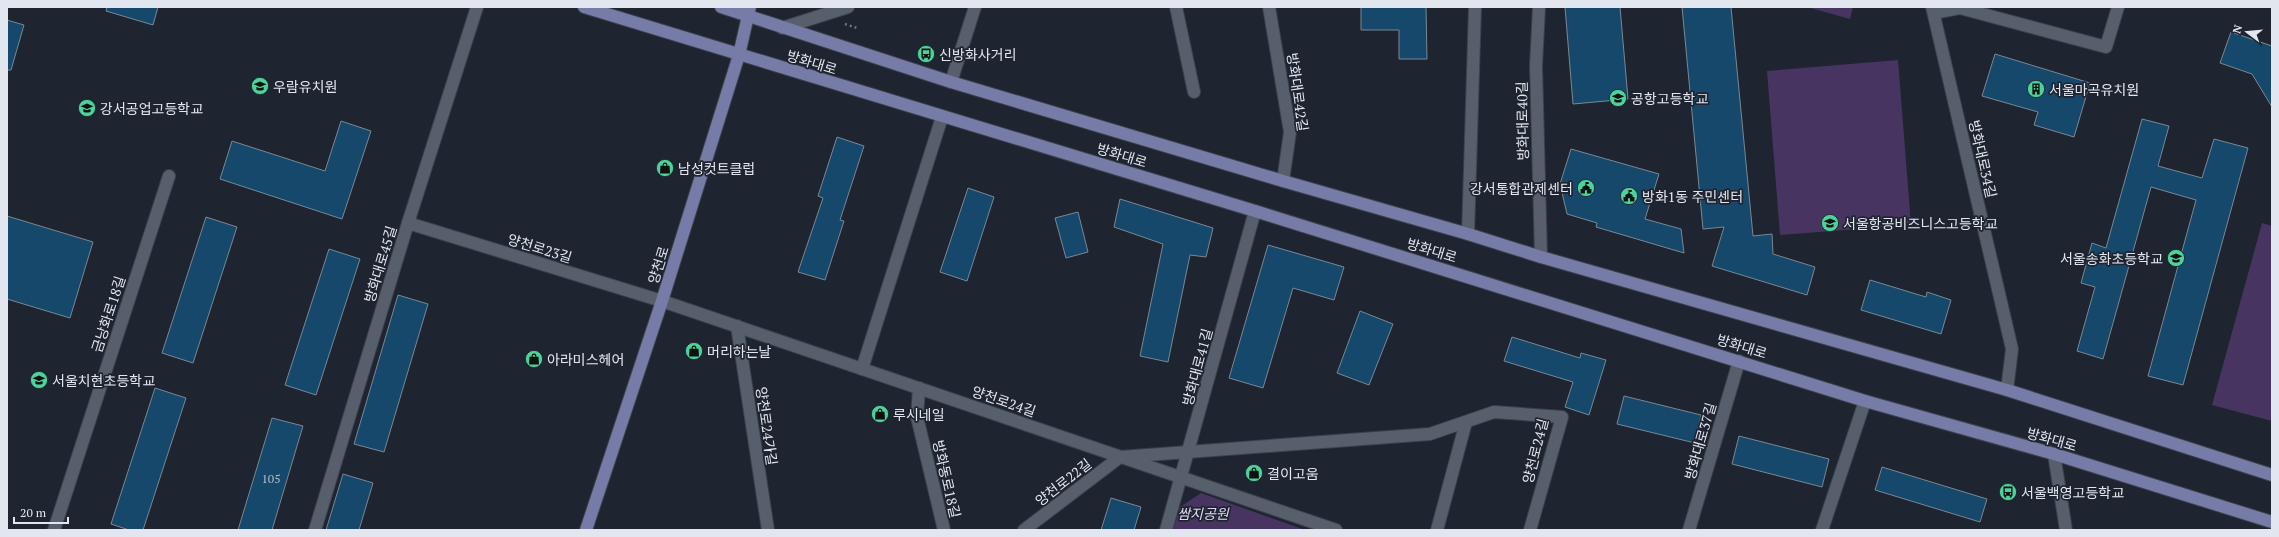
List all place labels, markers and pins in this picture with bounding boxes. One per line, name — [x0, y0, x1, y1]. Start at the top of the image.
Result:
bus stop icon: 신방화사거리 — [916, 44, 936, 64]
place label: 신방화사거리 — [939, 45, 1016, 64]
school or university icon: 우람유치원 — [250, 76, 270, 96]
place label: 우람유치원 — [273, 77, 337, 96]
building icon: 서울마곡유치원 — [2026, 79, 2046, 99]
place label: 서울마곡유치원 — [2049, 80, 2139, 99]
school or university icon: 공항고등학교 — [1608, 88, 1628, 108]
place label: 공항고등학교 — [1631, 89, 1708, 108]
school or university icon: 강서공업고등학교 — [77, 98, 97, 118]
place label: 강서공업고등학교 — [100, 99, 203, 118]
shop icon: 남성컷트클럽 — [655, 158, 675, 178]
place label: 남성컷트클럽 — [678, 159, 755, 178]
public building icon: 강서통합관제센터 — [1576, 178, 1596, 198]
place label: 강서통합관제센터 — [1470, 179, 1573, 198]
public building icon: 방화1동 주민센터 — [1619, 186, 1639, 206]
place label: 방화1동 주민센터 — [1642, 187, 1743, 206]
school or university icon: 서울항공비즈니스고등학교 — [1820, 213, 1840, 233]
place label: 서울항공비즈니스고등학교 — [1843, 214, 1998, 233]
school or university icon: 서울송화초등학교 — [2166, 248, 2186, 268]
place label: 서울송화초등학교 — [2060, 249, 2163, 268]
shop icon: 머리하는날 — [684, 341, 704, 361]
place label: 머리하는날 — [707, 342, 772, 361]
shop icon: 아라미스헤어 — [524, 349, 544, 369]
place label: 아라미스헤어 — [547, 350, 624, 369]
school or university icon: 서울치현초등학교 — [29, 370, 49, 390]
place label: 서울치현초등학교 — [52, 371, 155, 390]
shop icon: 루시네일 — [870, 404, 890, 424]
place label: 루시네일 — [893, 405, 945, 424]
shop icon: 결이고움 — [1244, 463, 1264, 483]
place label: 결이고움 — [1267, 464, 1319, 483]
bus stop icon: 서울백영고등학교 — [1998, 482, 2018, 502]
place label: 서울백영고등학교 — [2021, 483, 2124, 502]

